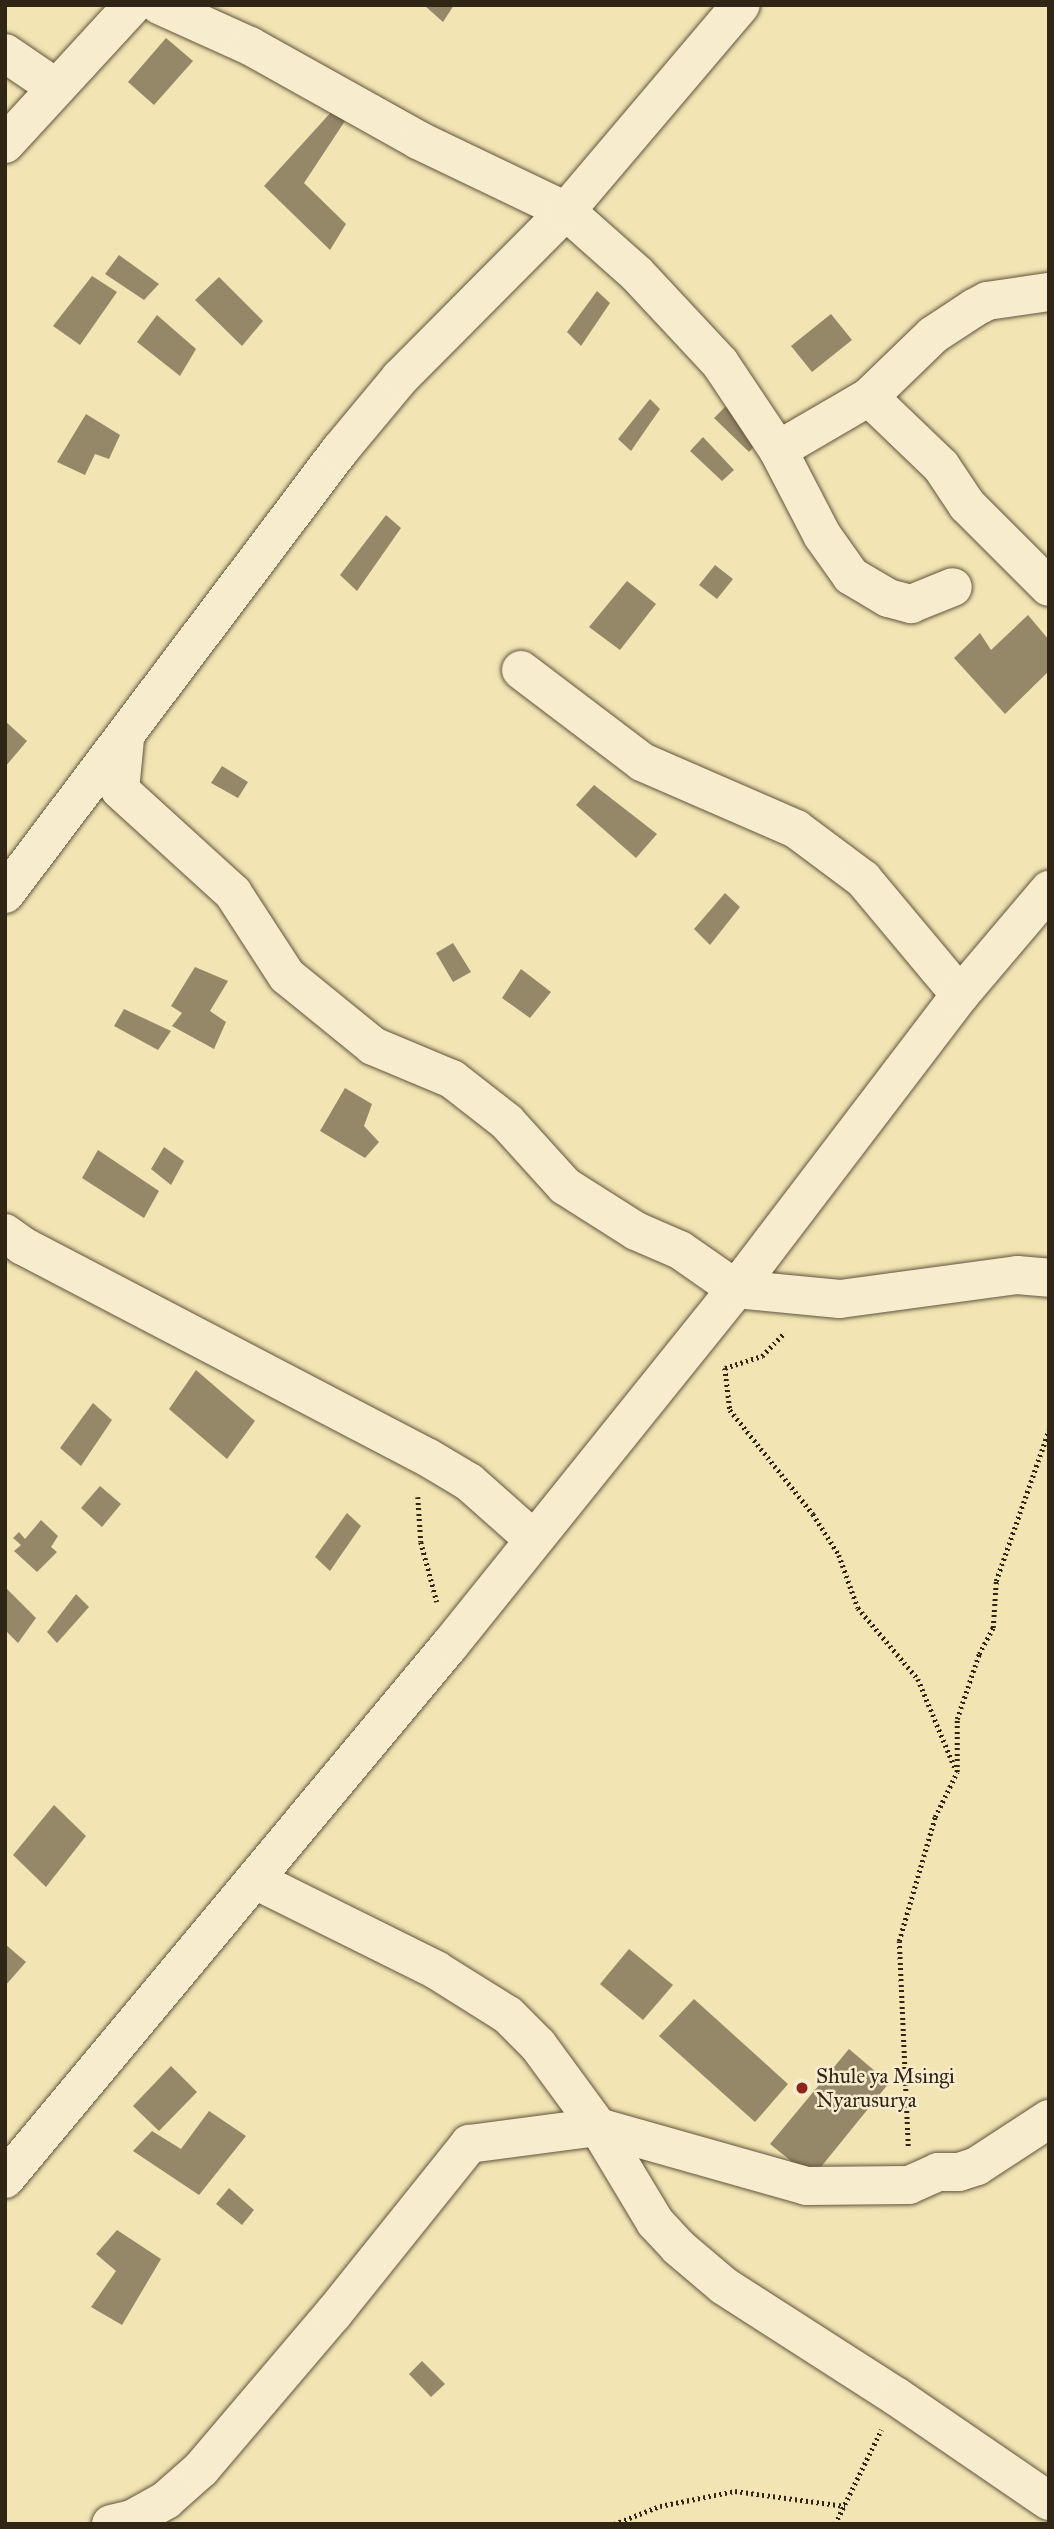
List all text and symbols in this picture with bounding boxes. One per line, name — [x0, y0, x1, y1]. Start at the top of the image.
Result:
place label: Shule ya Msingi Nyarusurya — [816, 2063, 955, 2113]
marker: Shule ya Msingi Nyarusurya — [794, 2080, 810, 2096]

